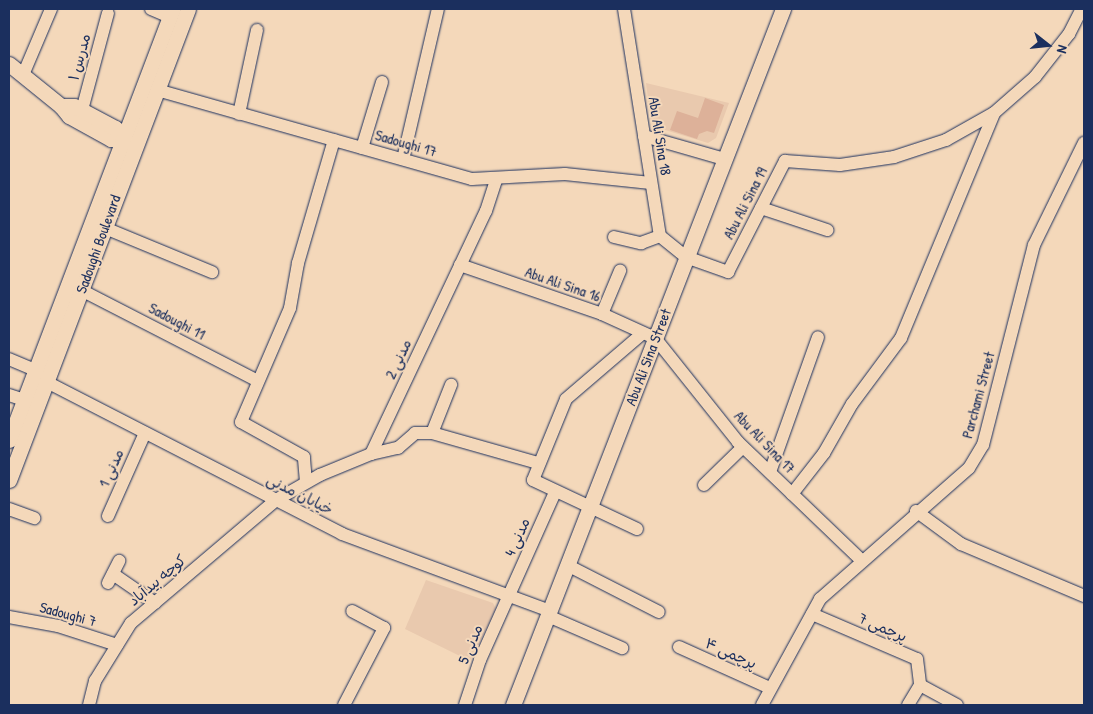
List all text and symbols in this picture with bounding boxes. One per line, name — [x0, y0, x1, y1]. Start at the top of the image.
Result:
north arrow — [1023, 20, 1073, 70]
street label: مدرس ۱ — [64, 32, 94, 82]
text: N — [1053, 43, 1073, 55]
street label: Abu Ali Sina 18 — [645, 95, 675, 177]
street label: Sadoughi 17 — [373, 126, 439, 160]
street label: Abu Ali Sina 19 — [719, 164, 771, 242]
street label: Sadoughi Boulevard — [72, 192, 124, 296]
street label: Abu Ali Sina 16 — [523, 263, 603, 305]
street label: Sadoughi 11 — [146, 299, 208, 343]
street label: Abu Ali Sina Street — [621, 306, 675, 408]
street label: مدنی 2 — [381, 336, 415, 382]
street label: Parchami Street — [958, 350, 998, 440]
street label: Abu Ali Sina 17 — [731, 407, 799, 477]
street label: مدنی 1 — [95, 446, 127, 490]
street label: خیابان مدنی — [264, 470, 336, 518]
street label: مدنی 4 — [501, 515, 533, 559]
street label: کوچه بیدآباد — [124, 551, 190, 609]
street label: Sadoughi 7 — [38, 598, 98, 630]
street label: پرچمی 7 — [856, 609, 910, 645]
street label: مدنی 5 — [454, 622, 486, 666]
street label: پرچمی ۴ — [702, 634, 760, 672]

